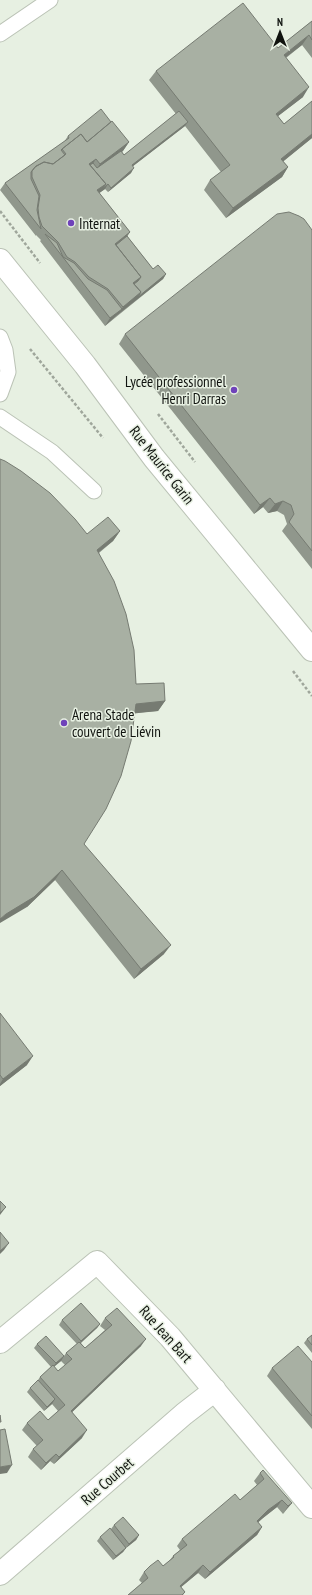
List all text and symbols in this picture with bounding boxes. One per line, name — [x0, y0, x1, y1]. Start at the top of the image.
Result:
north arrow — [260, 12, 300, 52]
text: N — [277, 15, 283, 29]
place label: Internat — [79, 214, 120, 233]
marker: Internat — [66, 218, 76, 228]
place label: Lycée professionnel Henri Darras — [125, 372, 226, 408]
marker: Lycée professionnel Henri Darras — [229, 385, 239, 395]
street label: Rue Maurice Garin — [125, 422, 199, 508]
place label: Arena Stade couvert de Liévin — [72, 705, 161, 741]
marker: Arena Stade couvert de Liévin — [59, 718, 69, 728]
street label: Rue Jean Bart — [135, 1302, 197, 1366]
street label: Rue Courbet — [77, 1453, 137, 1509]

